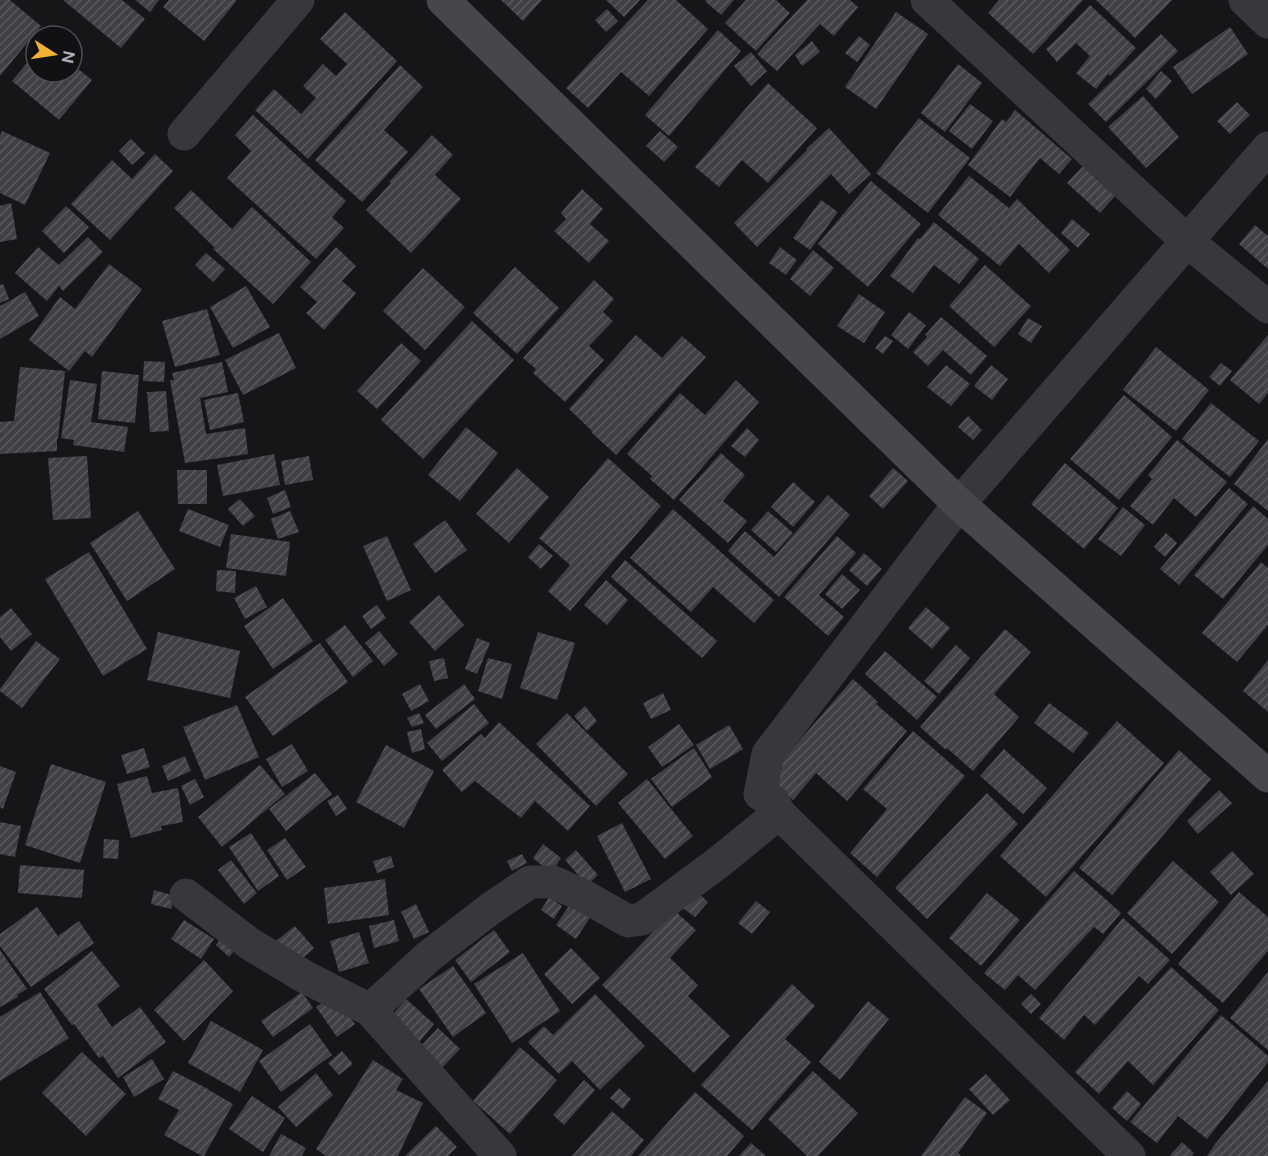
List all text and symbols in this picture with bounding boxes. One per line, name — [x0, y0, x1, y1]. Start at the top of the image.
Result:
north arrow — [24, 24, 84, 84]
text: N — [58, 49, 79, 65]

